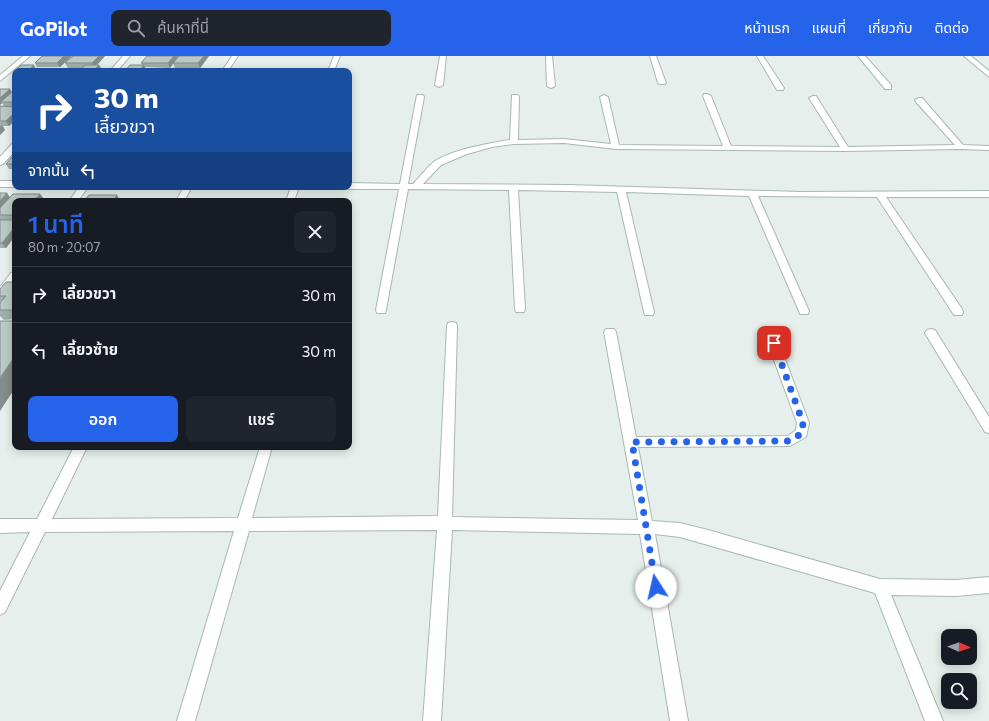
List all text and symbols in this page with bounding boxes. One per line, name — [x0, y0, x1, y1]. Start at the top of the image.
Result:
search box — [111, 10, 391, 46]
text: GoPilot — [20, 17, 87, 40]
icon: search — [125, 17, 147, 39]
text: ค้นหาที่นี่ — [157, 18, 209, 36]
text: หน้าแรก — [744, 19, 790, 36]
text: แผนที่ — [812, 19, 846, 36]
text: เกี่ยวกับ — [868, 19, 913, 36]
text: ติดต่อ — [935, 19, 969, 36]
text: 30 m — [94, 80, 159, 114]
icon: right — [28, 84, 80, 136]
text: เลี้ยวขวา — [94, 115, 155, 137]
icon: left — [77, 160, 99, 182]
text: จากนั้น — [28, 161, 69, 179]
text: 1 นาที — [28, 209, 84, 238]
button: close — [294, 211, 336, 253]
text: 80 m · 20:07 — [28, 239, 100, 255]
icon: right — [28, 284, 50, 306]
text: เลี้ยวขวา — [62, 284, 116, 302]
text: 30 m — [302, 286, 336, 304]
pin — [757, 326, 791, 360]
icon: arrive — [763, 332, 785, 354]
icon: left — [28, 340, 50, 362]
text: เลี้ยวซ้าย — [62, 340, 118, 358]
text: 30 m — [302, 342, 336, 360]
button: ออก — [28, 396, 178, 442]
button: แชร์ — [186, 396, 336, 442]
position arrow — [635, 566, 677, 608]
north arrow — [941, 629, 977, 665]
map controls — [941, 629, 977, 709]
button: search — [941, 673, 977, 709]

